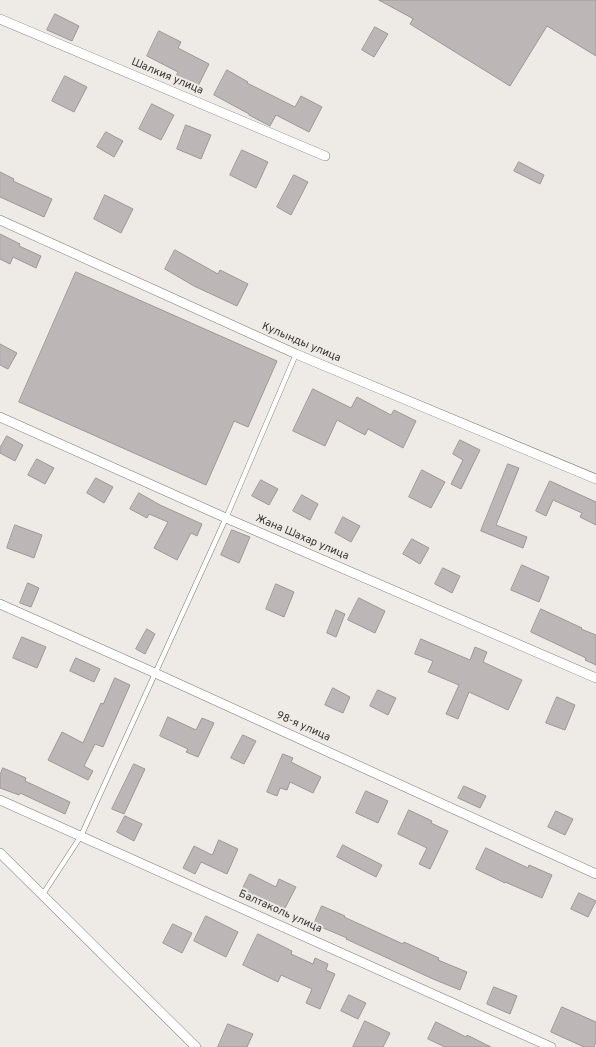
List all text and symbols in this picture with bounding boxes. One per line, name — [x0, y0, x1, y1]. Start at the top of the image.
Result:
street label: Шалкия улица — [129, 56, 205, 98]
street label: Кулынды улица — [259, 320, 343, 366]
street label: Жана Шахар улица — [253, 512, 351, 564]
street label: 98-я улица — [274, 709, 332, 745]
street label: Балтаколь улица — [236, 888, 324, 936]

